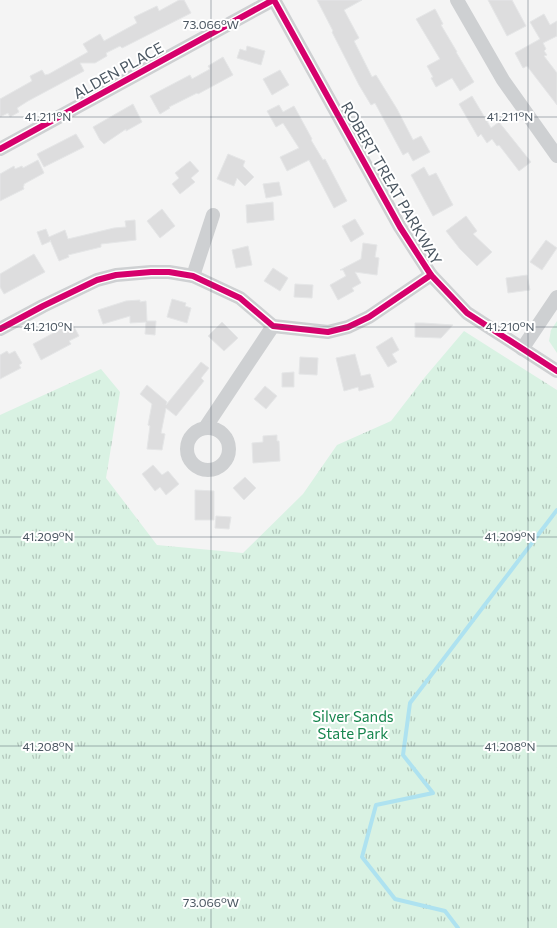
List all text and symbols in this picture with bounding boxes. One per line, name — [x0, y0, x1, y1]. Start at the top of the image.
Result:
text: 73.066°W — [183, 17, 239, 31]
street label: ALDEN PLACE — [70, 38, 166, 102]
street label: ROBERT TREAT PARKWAY — [338, 98, 446, 268]
text: 41.211°N — [25, 109, 71, 123]
text: 41.211°N — [487, 109, 533, 123]
text: 41.210°N — [23, 319, 73, 333]
text: 41.210°N — [485, 319, 535, 333]
text: 41.209°N — [22, 529, 74, 543]
text: 41.209°N — [484, 529, 536, 543]
park label: Silver Sands State Park — [312, 707, 394, 742]
text: 41.208°N — [22, 739, 74, 753]
text: 41.208°N — [484, 739, 536, 753]
text: 73.066°W — [183, 895, 239, 909]

